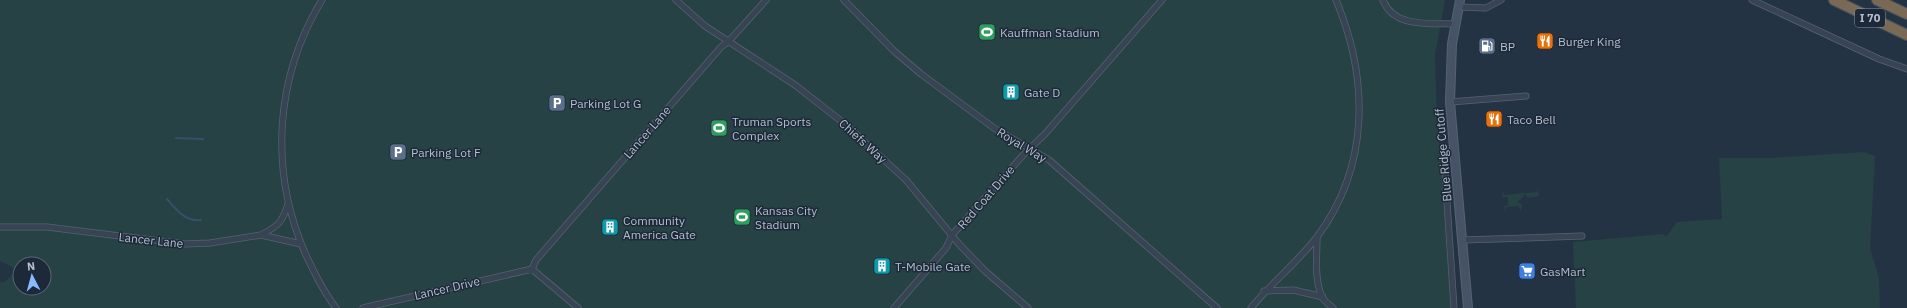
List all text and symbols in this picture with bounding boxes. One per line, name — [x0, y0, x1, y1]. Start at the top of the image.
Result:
road number: I 70 — [1855, 9, 1885, 27]
sports icon: Kauffman Stadium — [977, 22, 997, 42]
place label: Kauffman Stadium — [1000, 25, 1100, 40]
restaurant icon: Burger King — [1535, 31, 1555, 51]
place label: Burger King — [1558, 34, 1621, 49]
fuel station icon: BP — [1477, 36, 1497, 56]
place label: BP — [1500, 39, 1515, 54]
building icon: Gate D — [1001, 82, 1021, 102]
place label: Gate D — [1024, 85, 1060, 100]
parking icon: Parking Lot G — [547, 93, 567, 113]
place label: Parking Lot G — [570, 96, 641, 111]
street label: Lancer Lane — [620, 102, 674, 161]
street label: Blue Ridge Cutoff — [1431, 108, 1455, 202]
restaurant icon: Taco Bell — [1484, 109, 1504, 129]
place label: Taco Bell — [1507, 112, 1556, 127]
place label: Truman Sports Complex — [732, 114, 811, 143]
street label: Chiefs Way — [836, 116, 890, 166]
sports icon: Truman Sports Complex — [709, 118, 729, 138]
street label: Royal Way — [994, 124, 1050, 166]
parking icon: Parking Lot F — [388, 142, 408, 162]
place label: Parking Lot F — [411, 145, 481, 160]
street label: Red Coat Drive — [954, 162, 1018, 232]
place label: Kansas City Stadium — [755, 203, 817, 232]
sports icon: Kansas City Stadium — [732, 207, 752, 227]
place label: Community America Gate — [623, 213, 696, 242]
building icon: Community America Gate — [600, 217, 620, 237]
street label: Lancer Lane — [118, 229, 184, 251]
north arrow — [12, 256, 52, 296]
building icon: T-Mobile Gate — [872, 256, 892, 276]
text: N — [26, 259, 36, 273]
place label: T-Mobile Gate — [895, 259, 971, 274]
supermarket icon: GasMart — [1517, 261, 1537, 281]
place label: GasMart — [1540, 264, 1585, 279]
street label: Lancer Drive — [413, 273, 482, 303]

